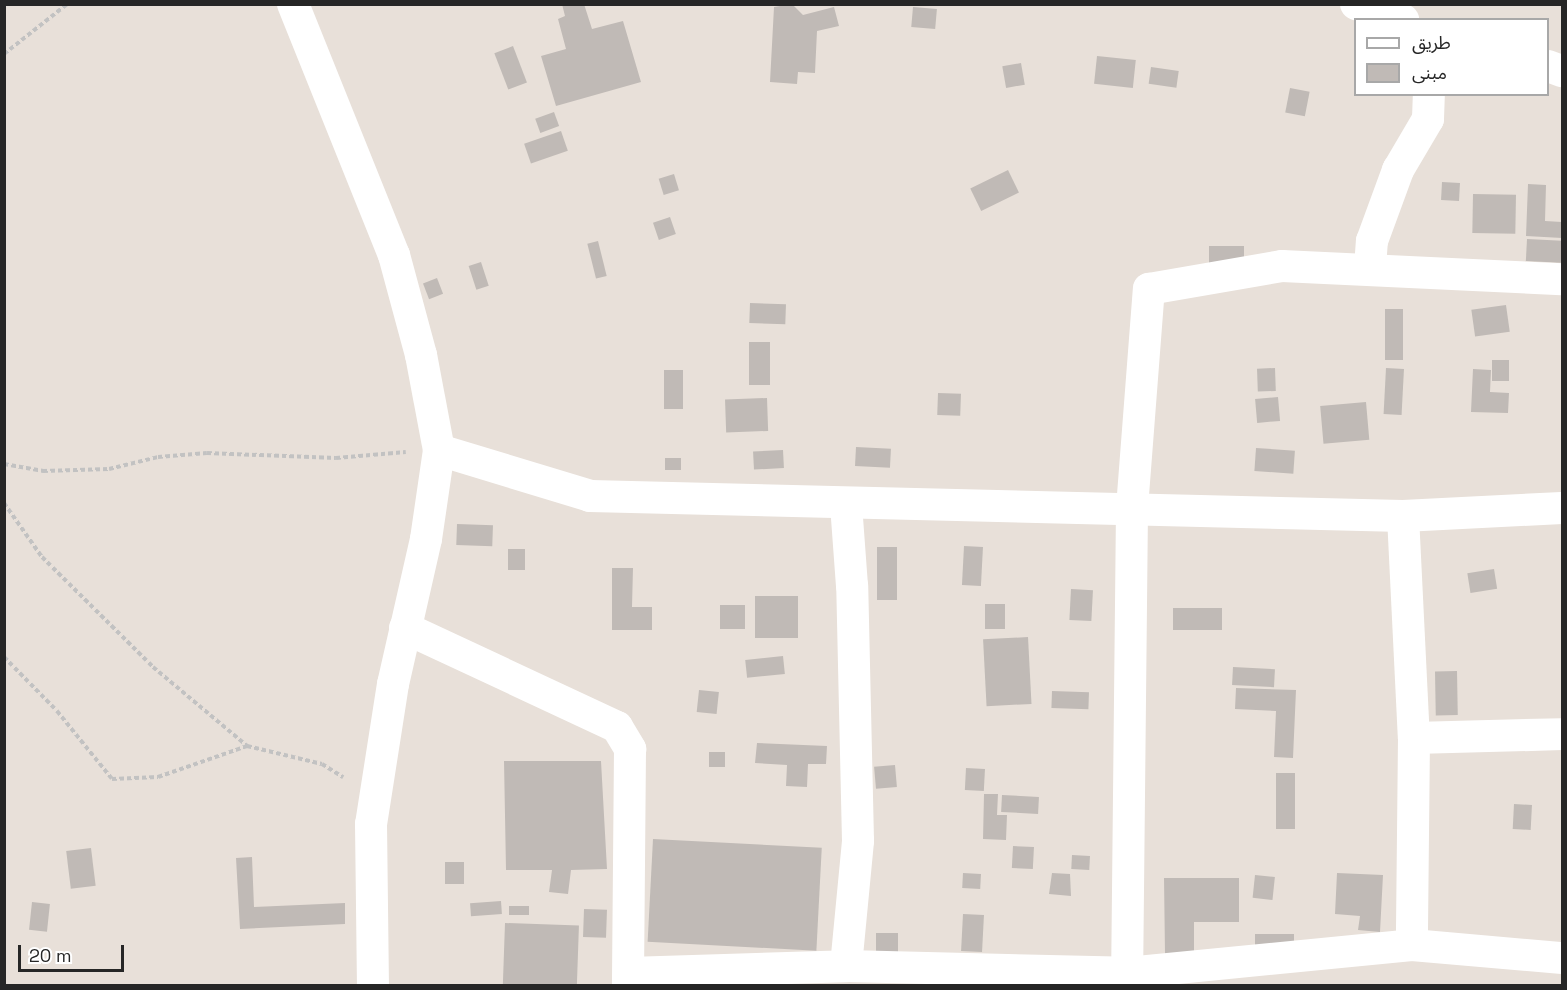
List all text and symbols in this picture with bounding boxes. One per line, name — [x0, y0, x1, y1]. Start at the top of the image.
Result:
legend — [1354, 18, 1549, 96]
text: طريق — [1412, 31, 1451, 54]
text: مبنى — [1412, 61, 1447, 84]
scale bar — [21, 933, 128, 971]
text: 20 m — [29, 944, 72, 967]

